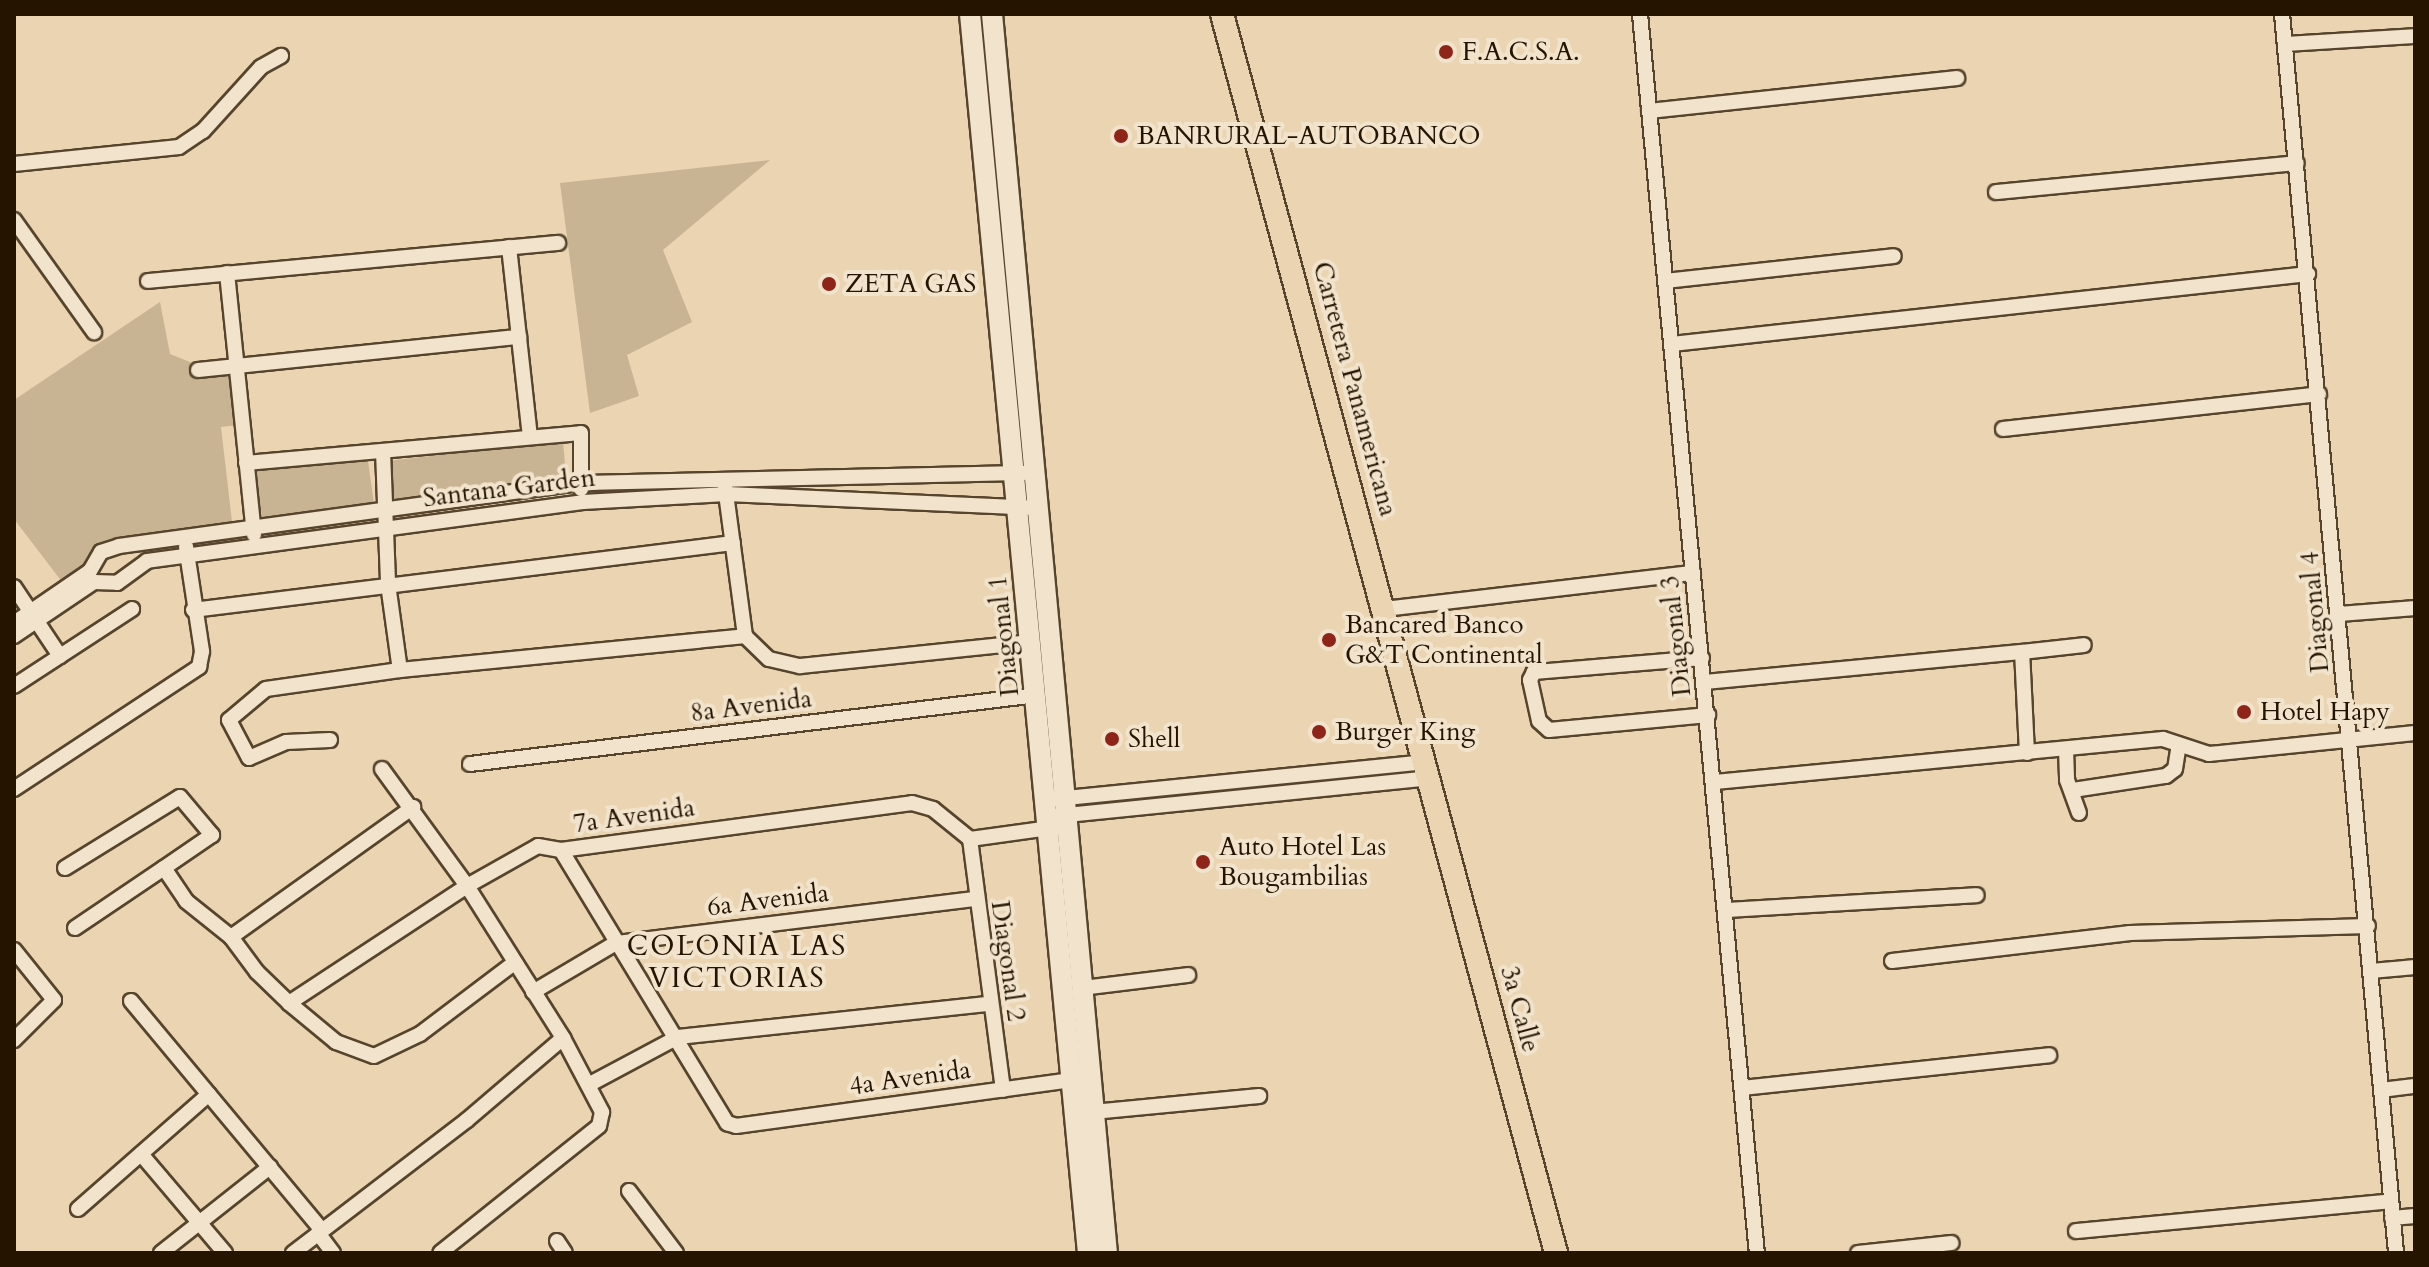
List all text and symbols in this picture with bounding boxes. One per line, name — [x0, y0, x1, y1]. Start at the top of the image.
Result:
place label: F.A.C.S.A. — [1462, 36, 1580, 68]
marker: F.A.C.S.A. — [1437, 43, 1455, 61]
place label: BANRURAL-AUTOBANCO — [1137, 120, 1480, 152]
marker: BANRURAL-AUTOBANCO — [1112, 127, 1130, 145]
street label: Carretera Panamericana — [1306, 258, 1404, 520]
place label: ZETA GAS — [845, 268, 976, 300]
marker: ZETA GAS — [820, 275, 838, 293]
street label: Santana Garden — [421, 462, 597, 514]
street label: Diagonal 4 — [2294, 550, 2336, 674]
street label: Diagonal 1 — [982, 574, 1026, 698]
street label: Diagonal 3 — [1654, 574, 1698, 698]
place label: Bancared Banco G&T Continental — [1345, 609, 1543, 670]
marker: Bancared Banco G&T Continental — [1320, 631, 1338, 649]
street label: 8a Avenida — [688, 683, 814, 729]
place label: Hotel Hapy — [2260, 696, 2390, 728]
marker: Hotel Hapy — [2235, 703, 2253, 721]
place label: Burger King — [1335, 716, 1475, 748]
place label: Shell — [1128, 723, 1180, 755]
marker: Burger King — [1310, 723, 1328, 741]
marker: Shell — [1103, 730, 1121, 748]
street label: 7a Avenida — [571, 792, 697, 840]
place label: Auto Hotel Las Bougambilias — [1219, 831, 1386, 892]
marker: Auto Hotel Las Bougambilias — [1194, 853, 1212, 871]
street label: 6a Avenida — [705, 877, 831, 923]
street label: Diagonal 2 — [984, 899, 1032, 1023]
district label: COLONIA LAS VICTORIAS — [627, 929, 847, 995]
street label: 3a Calle — [1494, 963, 1546, 1055]
street label: 4a Avenida — [847, 1054, 973, 1102]

